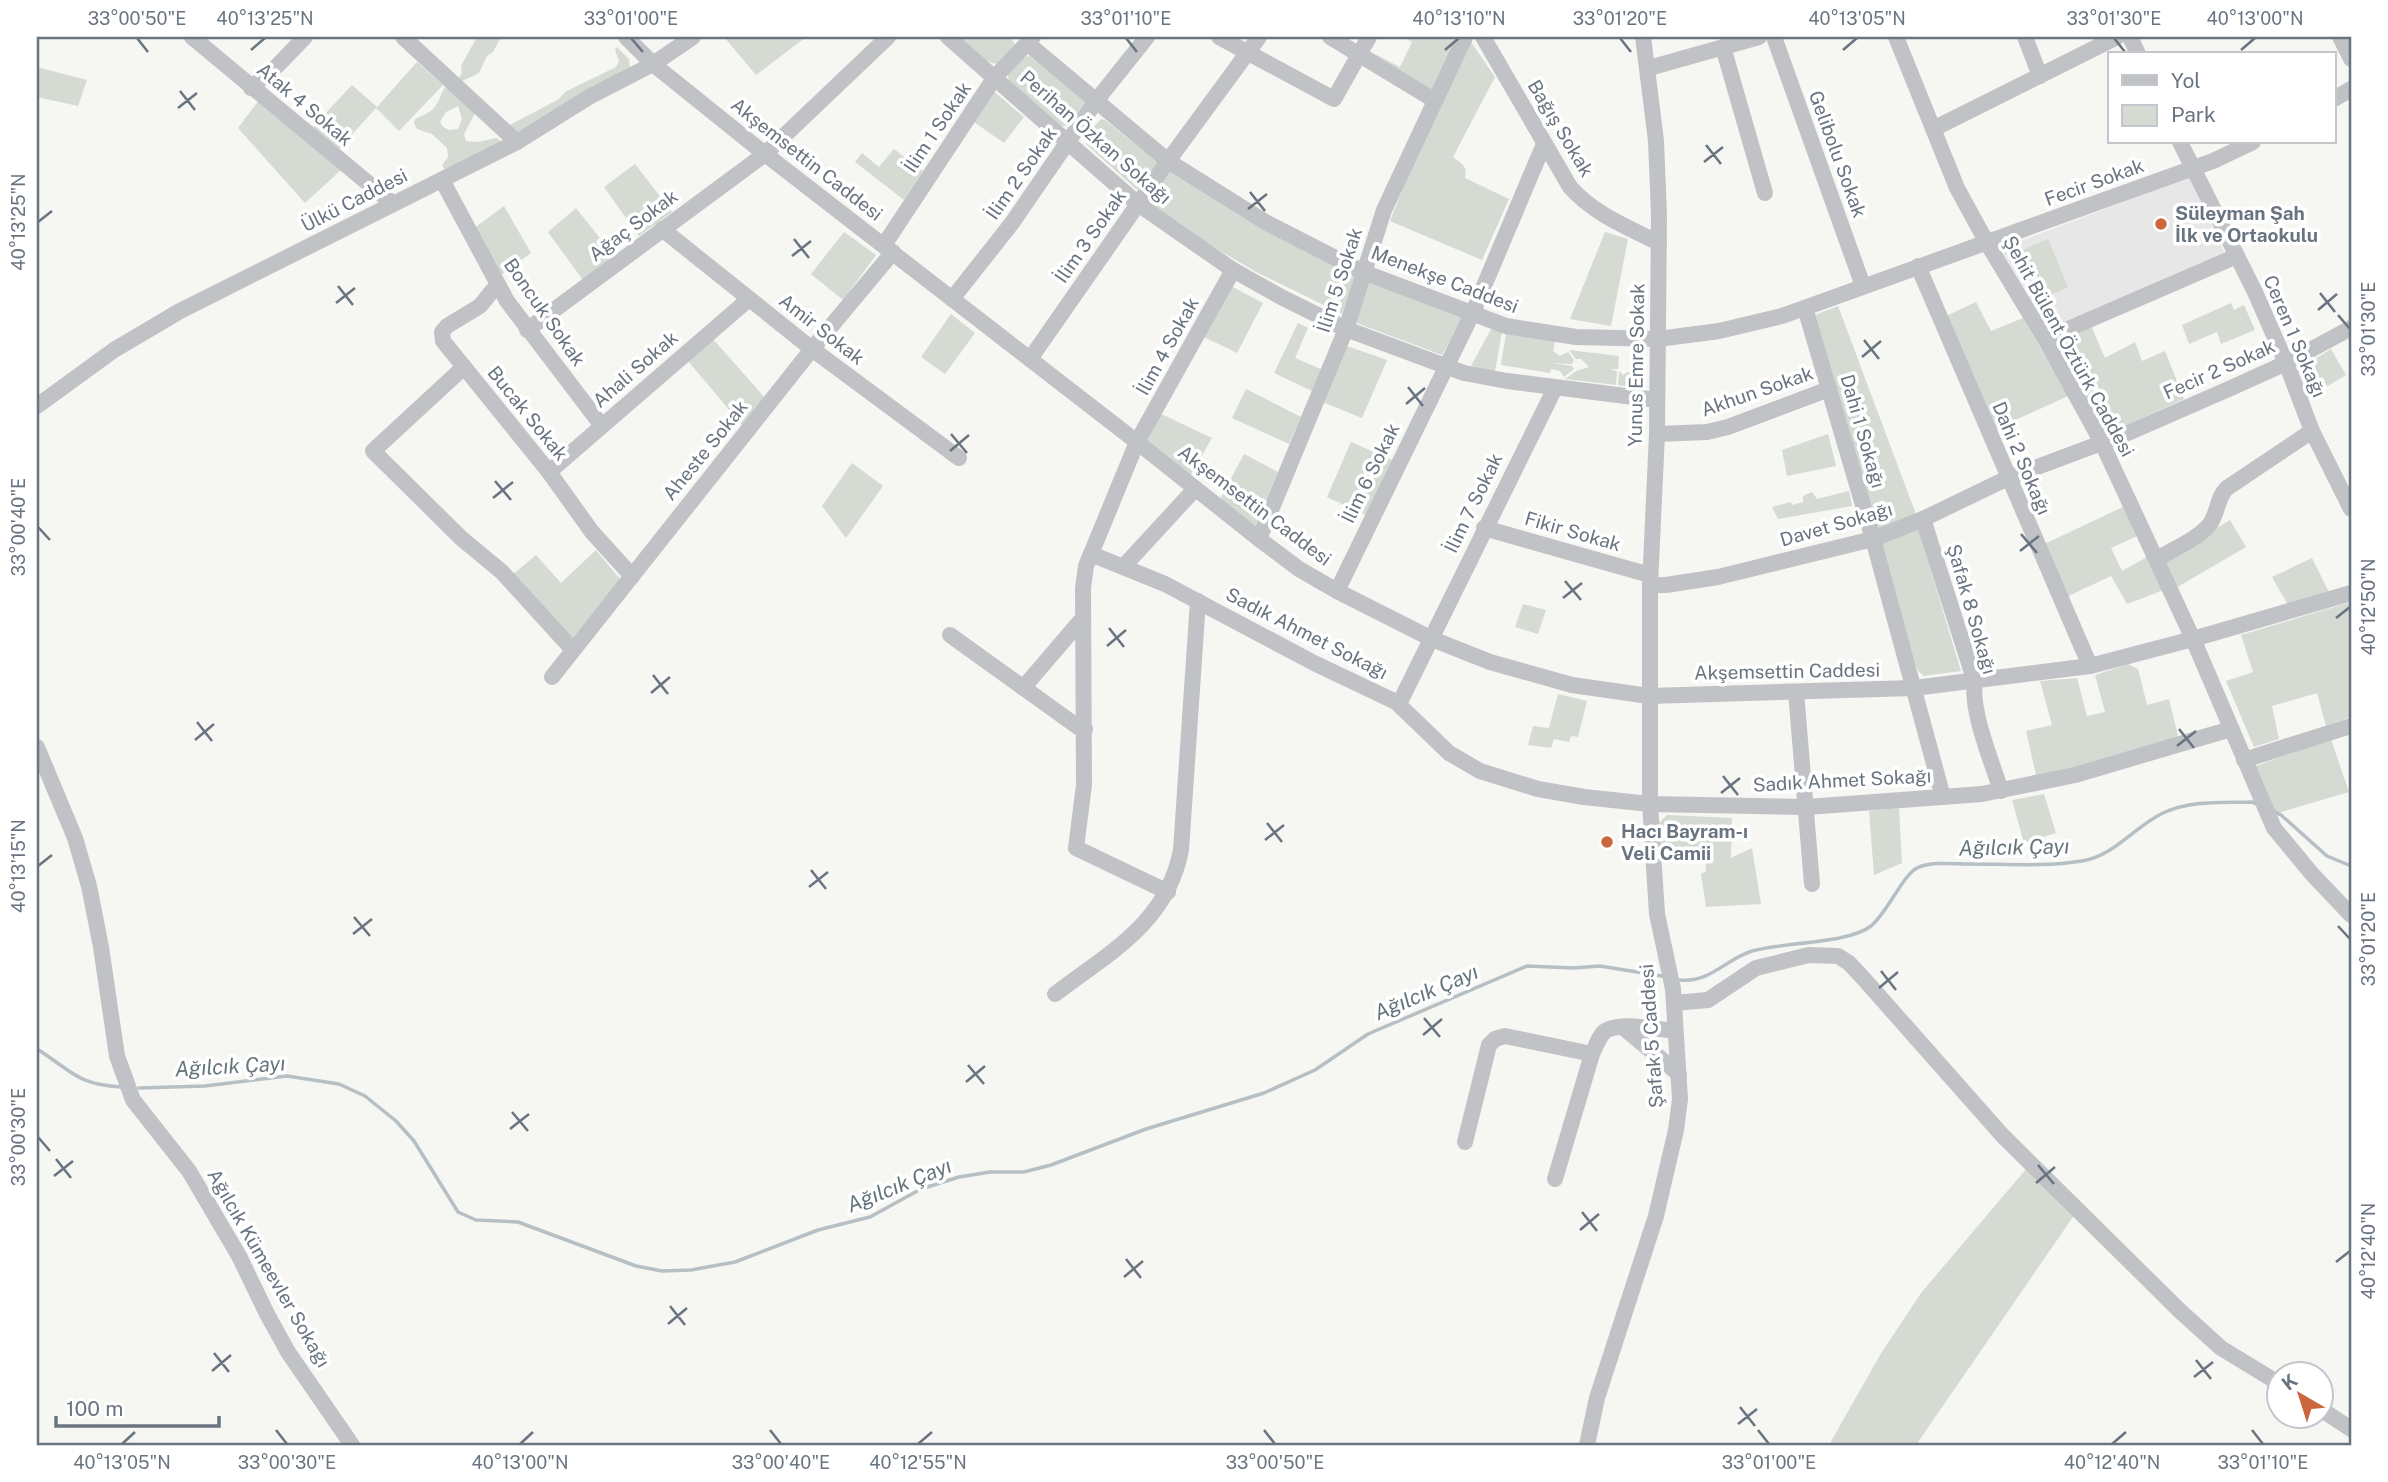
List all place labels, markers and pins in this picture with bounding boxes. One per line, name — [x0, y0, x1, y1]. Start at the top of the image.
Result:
place label: Süleyman Şah İlk ve Ortaokulu — [2175, 202, 2318, 246]
marker: Süleyman Şah İlk ve Ortaokulu — [2153, 216, 2169, 232]
place label: Hacı Bayram-ı Veli Camii — [1621, 820, 1748, 864]
marker: Hacı Bayram-ı Veli Camii — [1599, 834, 1615, 850]

